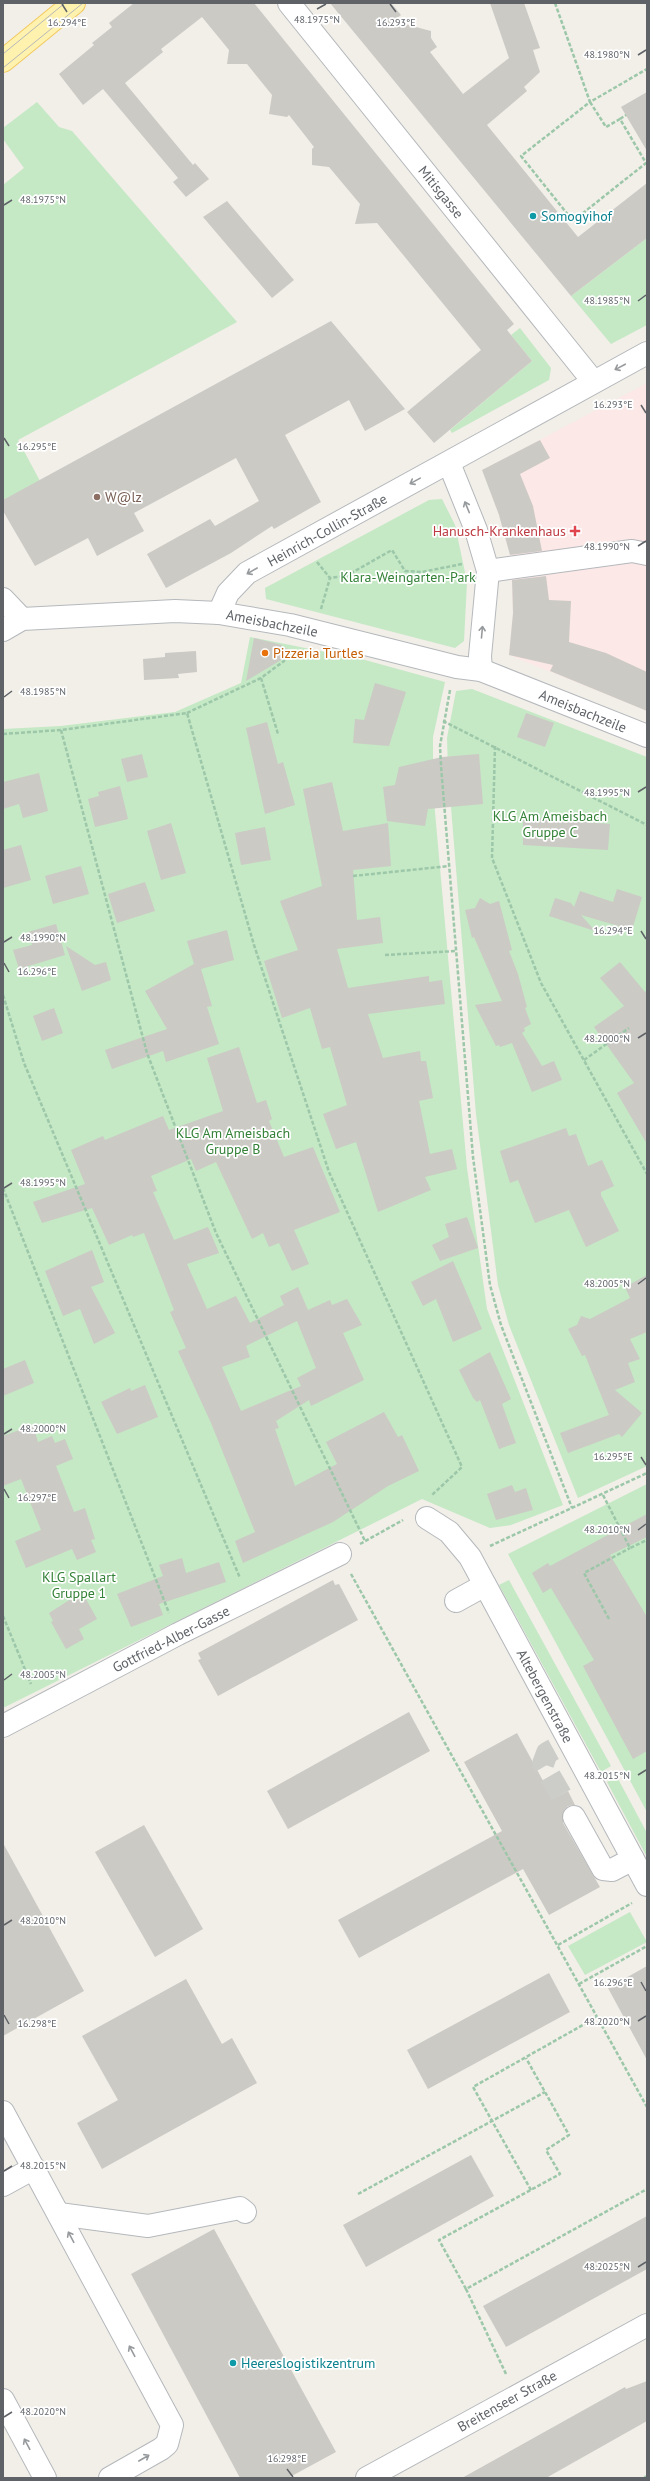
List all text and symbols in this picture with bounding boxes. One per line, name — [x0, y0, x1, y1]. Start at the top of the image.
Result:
text: 48.1975°N — [294, 13, 340, 26]
text: 16.294°E — [48, 16, 87, 29]
text: 16.293°E — [377, 16, 416, 29]
text: 48.1980°N — [584, 48, 630, 61]
street label: Mitisgasse — [414, 162, 468, 222]
text: 48.1975°N — [20, 193, 66, 206]
place label: Somogyihof — [541, 207, 613, 225]
marker: Somogyihof — [528, 211, 538, 221]
text: 48.1985°N — [584, 294, 630, 307]
one-way arrow — [614, 364, 626, 371]
text: 16.293°E — [594, 398, 633, 411]
text: 16.295°E — [18, 440, 57, 453]
one-way arrow — [409, 478, 421, 486]
place label: W@lz — [105, 488, 142, 506]
street label: Heinrich-Collin-Straße — [264, 490, 390, 570]
marker: W@lz — [92, 492, 102, 502]
one-way arrow — [463, 502, 470, 514]
place label: Hanusch-Krankenhaus — [433, 522, 566, 540]
marker: Hanusch-Krankenhaus — [569, 525, 581, 537]
text: 48.1990°N — [584, 540, 630, 553]
one-way arrow — [246, 567, 258, 575]
park label: Klara-Weingarten-Park — [340, 568, 476, 586]
street label: Ameisbachzeile — [225, 605, 319, 641]
one-way arrow — [478, 625, 486, 638]
place label: Pizzeria Turtles — [273, 644, 364, 662]
marker: Pizzeria Turtles — [260, 648, 270, 658]
text: 48.1985°N — [20, 685, 66, 698]
street label: Ameisbachzeile — [537, 685, 629, 737]
text: 48.1995°N — [584, 786, 630, 799]
park label: KLG Am Ameisbach Gruppe C — [493, 807, 607, 841]
text: 16.294°E — [594, 924, 633, 937]
text: 48.1990°N — [20, 931, 66, 944]
text: 16.296°E — [18, 965, 57, 978]
text: 48.2000°N — [584, 1032, 630, 1045]
park label: KLG Am Ameisbach Gruppe B — [176, 1124, 290, 1158]
text: 48.1995°N — [20, 1176, 66, 1189]
text: 48.2005°N — [584, 1277, 630, 1290]
text: 48.2000°N — [20, 1422, 66, 1435]
text: 16.295°E — [594, 1450, 633, 1463]
text: 16.297°E — [18, 1491, 57, 1504]
text: 48.2010°N — [584, 1523, 630, 1536]
park label: KLG Spallart Gruppe 1 — [42, 1568, 116, 1602]
street label: Gottfried-Alber-Gasse — [109, 1602, 233, 1676]
street label: Altebergenstraße — [513, 1646, 577, 1746]
text: 48.2005°N — [20, 1668, 66, 1681]
text: 48.2015°N — [584, 1769, 630, 1782]
text: 48.2010°N — [20, 1914, 66, 1927]
text: 16.296°E — [594, 1976, 633, 1989]
text: 48.2020°N — [584, 2015, 630, 2028]
text: 16.298°E — [18, 2017, 57, 2030]
text: 48.2015°N — [20, 2159, 66, 2172]
one-way arrow — [67, 2231, 74, 2243]
text: 48.2025°N — [584, 2260, 630, 2273]
one-way arrow — [128, 2345, 136, 2357]
place label: Heereslogistikzentrum — [241, 2354, 375, 2372]
marker: Heereslogistikzentrum — [228, 2358, 238, 2368]
street label: Breitenseer Straße — [454, 2366, 560, 2436]
text: 48.2020°N — [20, 2405, 66, 2418]
one-way arrow — [22, 2438, 30, 2450]
text: 16.298°E — [268, 2452, 307, 2465]
one-way arrow — [138, 2454, 150, 2462]

